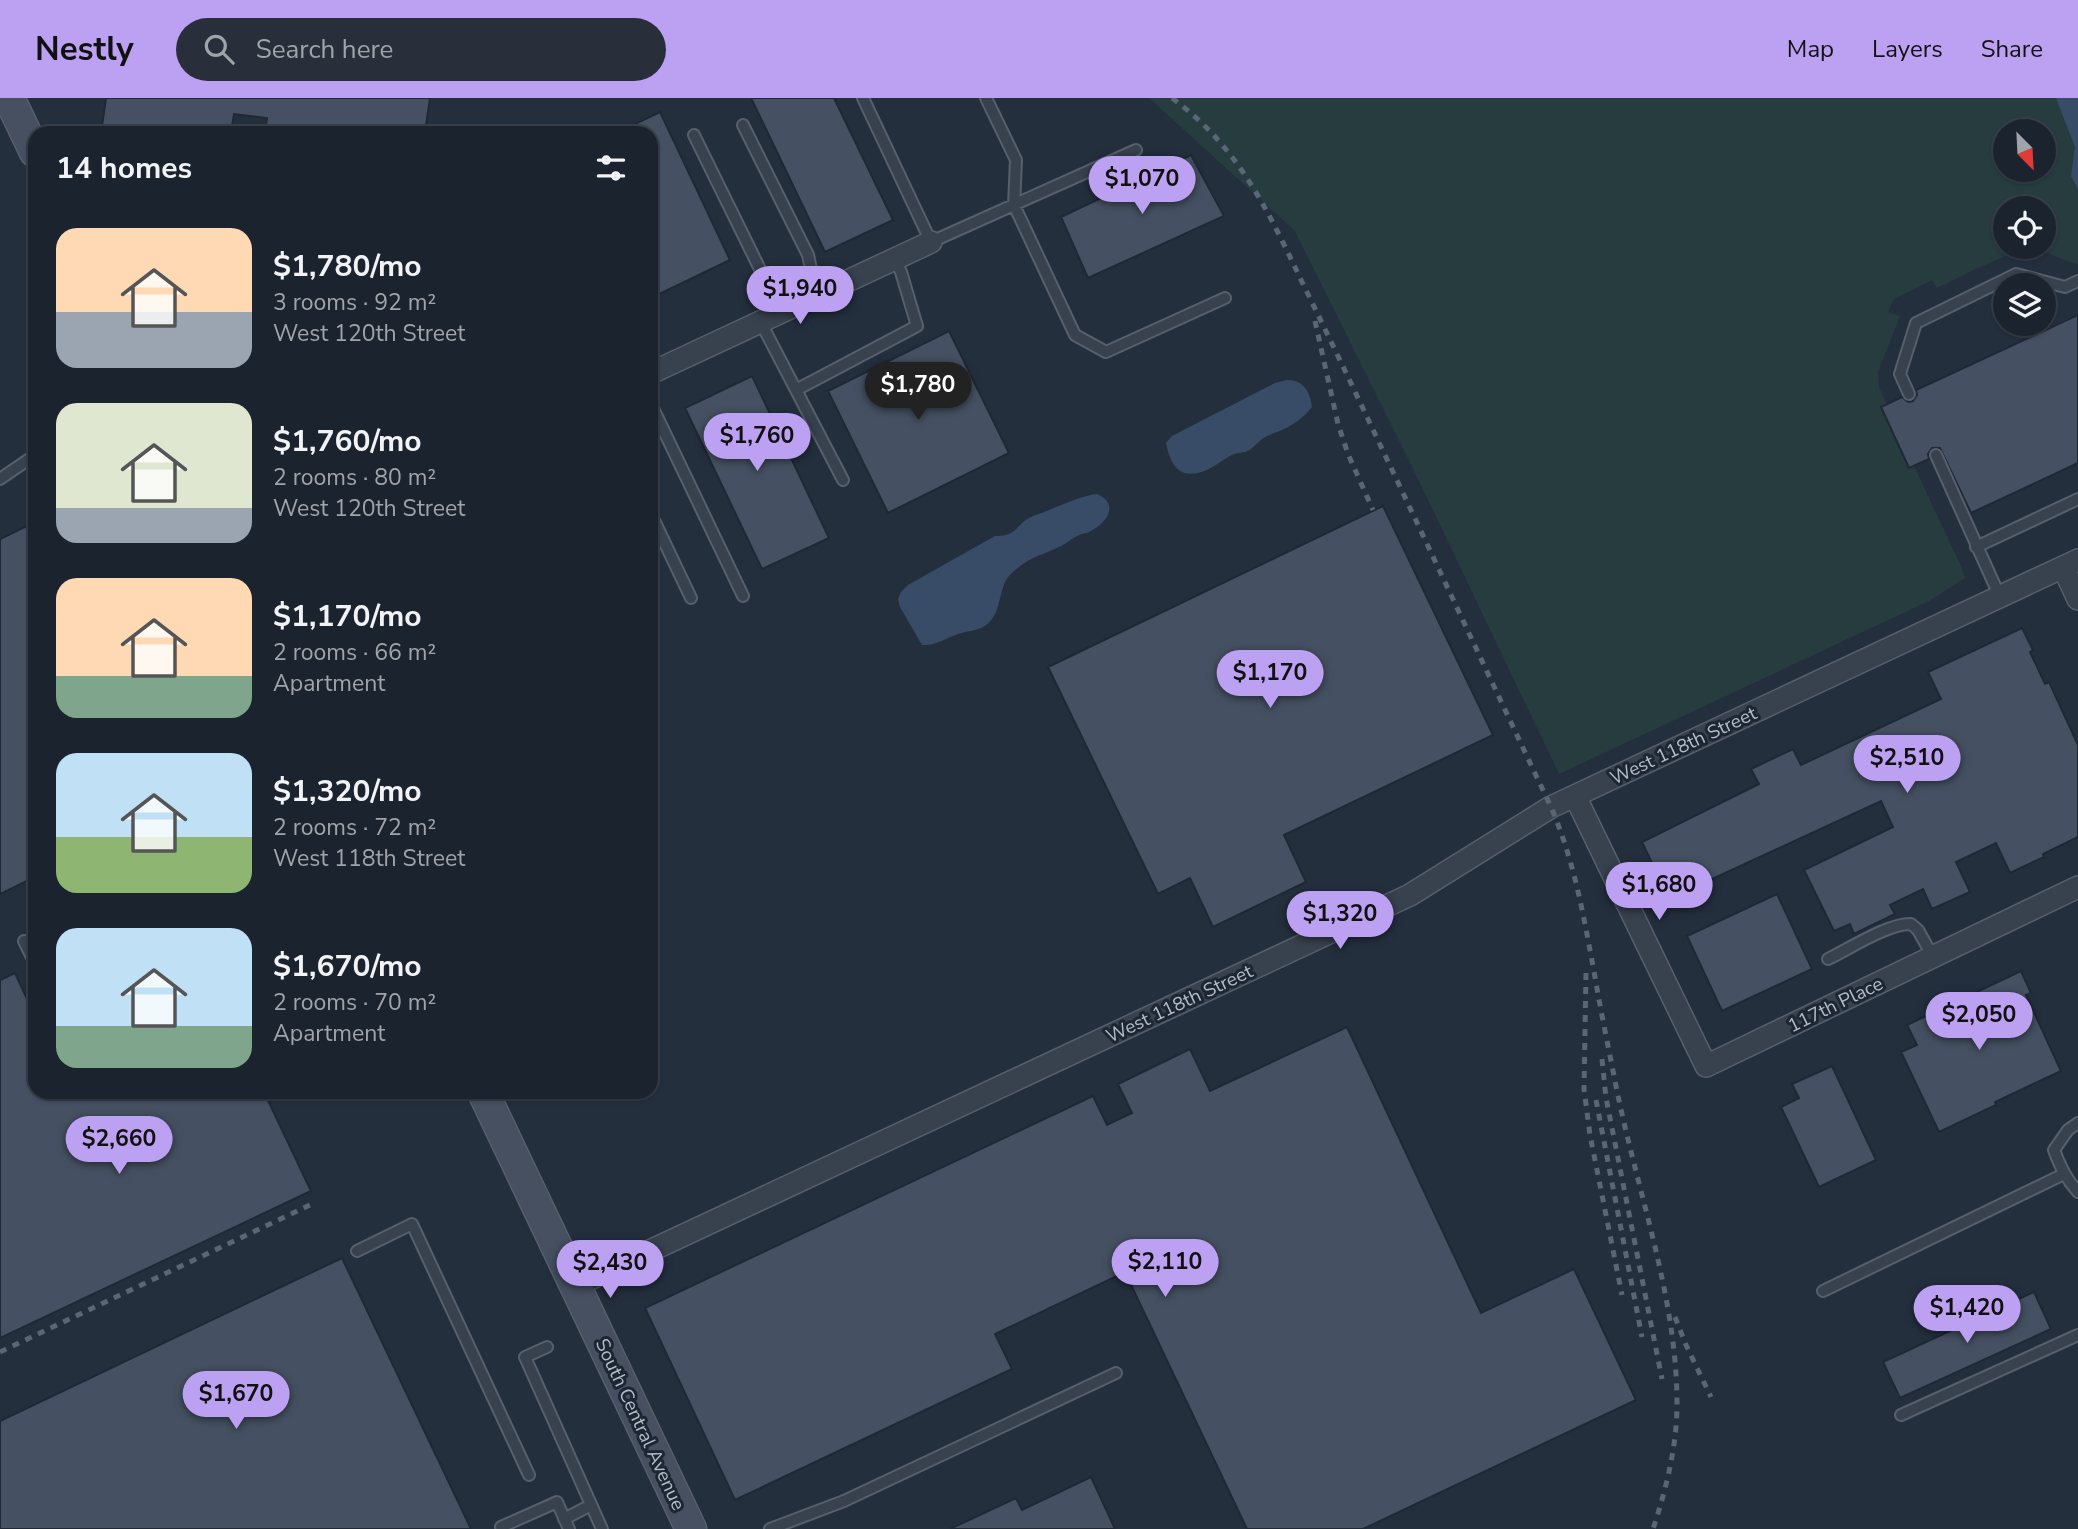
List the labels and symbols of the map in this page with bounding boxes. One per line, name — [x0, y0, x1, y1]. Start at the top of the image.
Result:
north arrow — [1993, 119, 2056, 182]
pin: $1,070 — [1085, 156, 1199, 216]
pin: $1,940 — [743, 266, 857, 326]
pin: $1,780 — [861, 362, 975, 422]
pin: $1,760 — [700, 414, 814, 473]
pin: $1,170 — [1213, 650, 1327, 710]
street label: West 118th Street — [1606, 700, 1761, 791]
pin: $2,510 — [1850, 736, 1964, 795]
pin: $1,680 — [1602, 862, 1716, 922]
pin: $1,320 — [1283, 892, 1397, 951]
street label: West 118th Street — [1102, 958, 1257, 1049]
street label: 117th Place — [1783, 971, 1887, 1039]
pin: $2,050 — [1922, 992, 2036, 1052]
pin: $2,660 — [62, 1116, 176, 1176]
pin: $2,430 — [553, 1240, 667, 1300]
pin: $2,110 — [1108, 1240, 1222, 1299]
pin: $1,420 — [1910, 1286, 2024, 1345]
street label: South Central Avenue — [589, 1334, 691, 1515]
pin: $1,670 — [179, 1372, 293, 1431]

